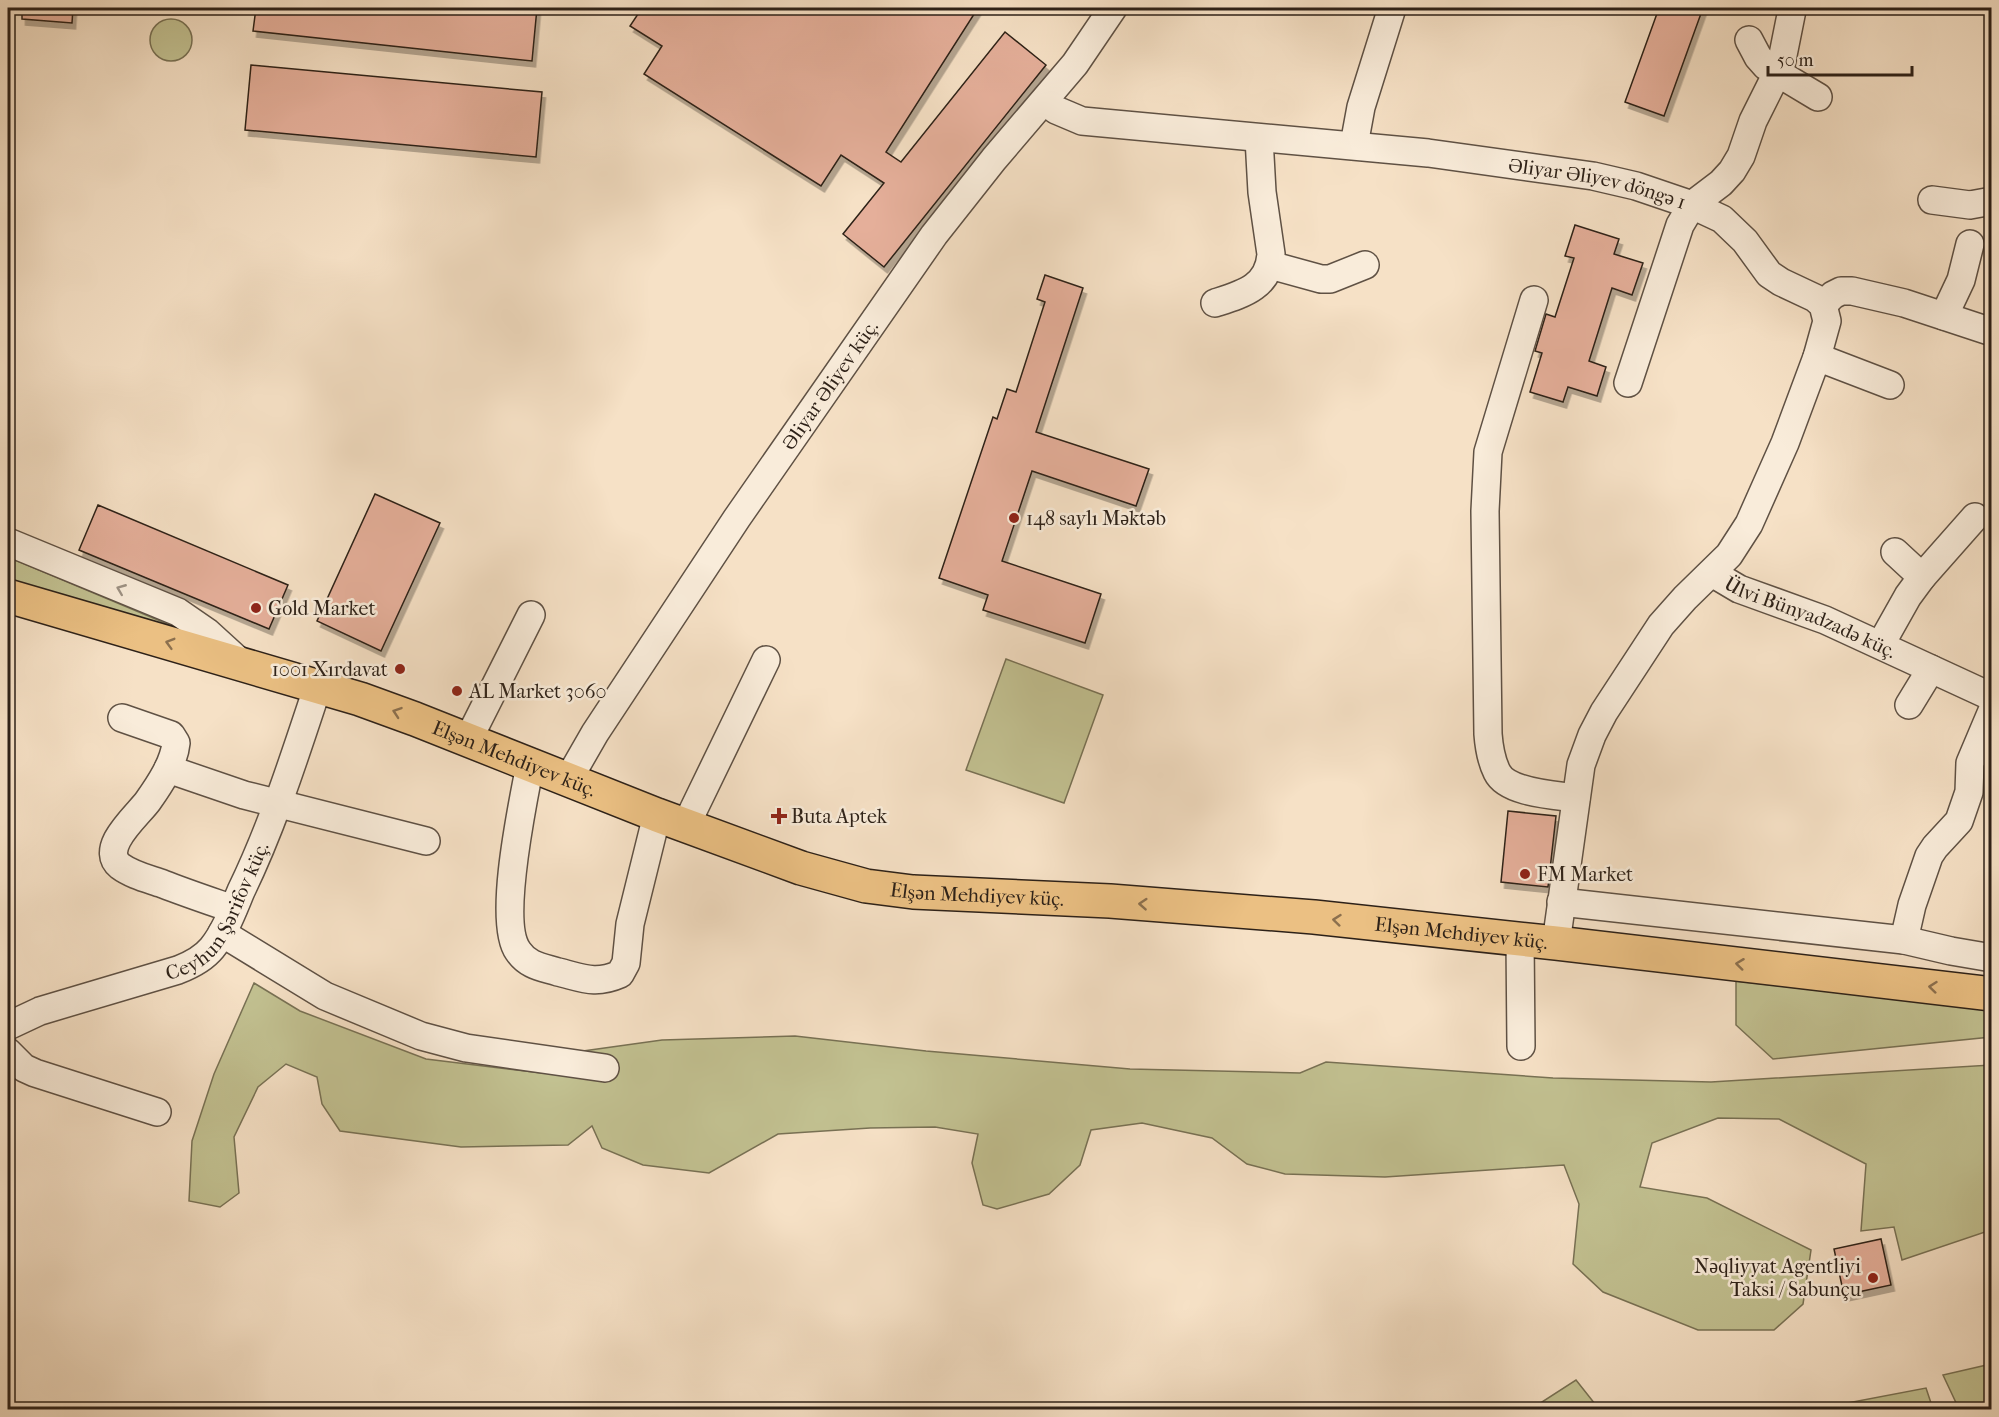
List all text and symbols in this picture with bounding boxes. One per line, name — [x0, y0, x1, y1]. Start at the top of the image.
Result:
scale bar — [1768, 39, 1912, 77]
text: 50 m — [1777, 50, 1814, 71]
street label: Əliyar Əliyev döngə 1 — [1507, 153, 1689, 214]
street label: Əliyar Əliyev küç. — [777, 316, 883, 454]
place label: 148 saylı Məktəb — [1026, 507, 1166, 530]
marker: 148 saylı Məktəb — [1007, 511, 1021, 525]
street label: Ülvi Bünyadzadə küç. — [1720, 571, 1900, 663]
one-way arrow — [116, 584, 127, 596]
place label: Gold Market — [268, 597, 376, 620]
marker: Gold Market — [249, 601, 263, 615]
one-way arrow — [165, 638, 176, 650]
place label: 1001 Xırdavat — [272, 658, 388, 681]
marker: 1001 Xırdavat — [393, 662, 407, 676]
place label: AL Market 3060 — [468, 680, 607, 703]
marker: AL Market 3060 — [450, 684, 464, 698]
one-way arrow — [392, 707, 403, 720]
street label: Elşən Mehdiyev küç. — [429, 716, 599, 802]
place label: Buta Aptek — [791, 805, 888, 828]
marker: Buta Aptek — [772, 809, 786, 823]
street label: Ceyhun Şərifov küç. — [163, 839, 274, 985]
place label: FM Market — [1537, 863, 1633, 886]
marker: FM Market — [1518, 867, 1532, 881]
street label: Elşən Mehdiyev küç. — [889, 878, 1065, 911]
one-way arrow — [1138, 898, 1147, 911]
street label: Elşən Mehdiyev küç. — [1374, 913, 1549, 954]
one-way arrow — [1333, 914, 1342, 927]
one-way arrow — [1735, 959, 1744, 971]
one-way arrow — [1929, 982, 1938, 994]
place label: Nəqliyyat Agentliyi Taksi / Sabunçu — [1694, 1255, 1862, 1301]
marker: Nəqliyyat Agentliyi Taksi / Sabunçu — [1866, 1271, 1880, 1285]

